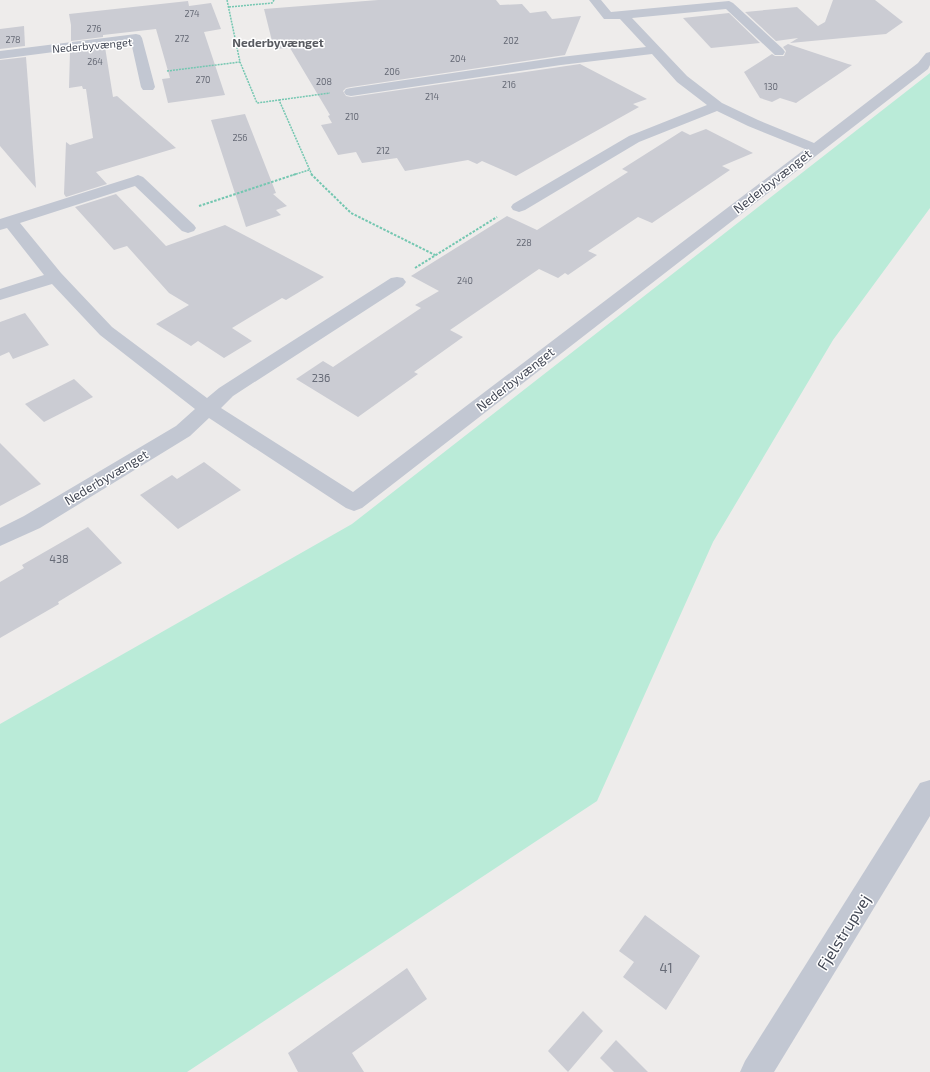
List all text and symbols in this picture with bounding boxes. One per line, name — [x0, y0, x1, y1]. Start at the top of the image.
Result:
house number: 274 — [184, 8, 200, 19]
house number: 276 — [87, 23, 101, 34]
house number: 272 — [175, 33, 189, 44]
house number: 278 — [5, 34, 21, 45]
street label: Nederbyvænget — [51, 35, 133, 55]
district label: Nederbyvænget — [232, 35, 324, 50]
house number: 202 — [503, 35, 519, 46]
house number: 204 — [450, 53, 466, 64]
house number: 264 — [87, 56, 103, 67]
house number: 206 — [384, 66, 400, 77]
house number: 270 — [195, 74, 211, 85]
house number: 208 — [316, 76, 332, 87]
house number: 216 — [502, 79, 516, 90]
house number: 130 — [764, 81, 778, 92]
house number: 214 — [425, 91, 440, 102]
house number: 210 — [345, 111, 359, 122]
house number: 256 — [232, 132, 248, 143]
house number: 212 — [376, 145, 390, 156]
street label: Nederbyvænget — [730, 145, 814, 217]
house number: 228 — [516, 237, 532, 248]
house number: 240 — [457, 275, 473, 286]
street label: Nederbyvænget — [473, 343, 557, 415]
house number: 236 — [312, 371, 330, 384]
street label: Nederbyvænget — [61, 446, 151, 508]
house number: 438 — [49, 552, 69, 565]
street label: Fjelstrupvej — [812, 891, 875, 974]
house number: 41 — [659, 960, 673, 976]

